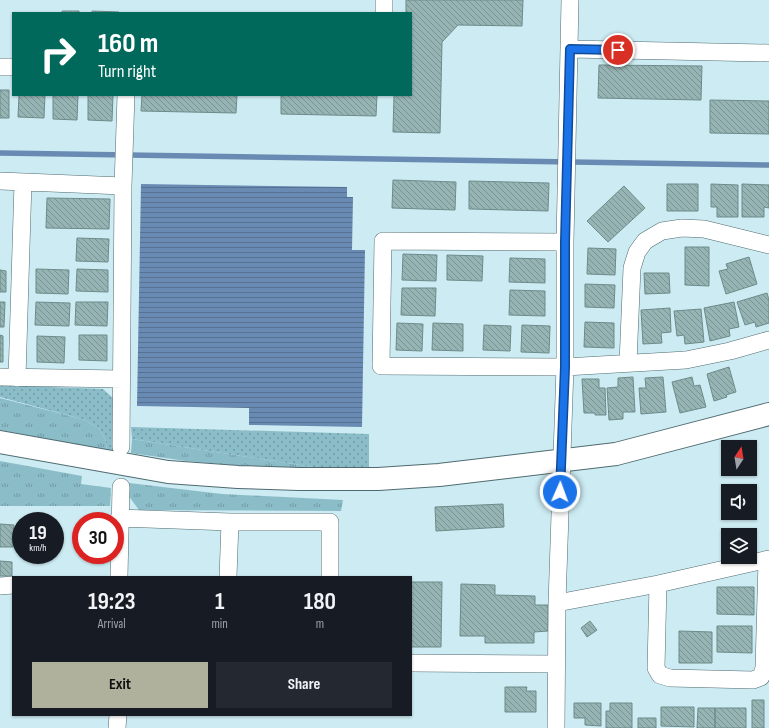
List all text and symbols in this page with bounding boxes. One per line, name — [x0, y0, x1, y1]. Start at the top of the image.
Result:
text: 160 m — [98, 27, 158, 60]
icon: right — [32, 28, 84, 80]
pin — [601, 33, 635, 67]
icon: arrive — [607, 39, 629, 61]
text: Turn right — [98, 61, 156, 82]
north arrow — [721, 440, 757, 476]
map controls — [721, 440, 757, 564]
position arrow — [539, 471, 581, 513]
button: sound — [721, 484, 757, 520]
speed limit sign: 30 — [72, 512, 124, 564]
text: 19 — [29, 521, 47, 545]
button: layers — [721, 528, 757, 564]
text: km/h — [29, 542, 47, 554]
text: 19:23 — [88, 587, 135, 616]
text: 1 — [215, 587, 224, 616]
text: 180 — [304, 587, 336, 616]
text: Arrival — [98, 616, 126, 632]
text: min — [211, 616, 228, 632]
text: m — [316, 616, 324, 632]
button: Exit — [32, 662, 208, 708]
button: Share — [216, 662, 392, 708]

